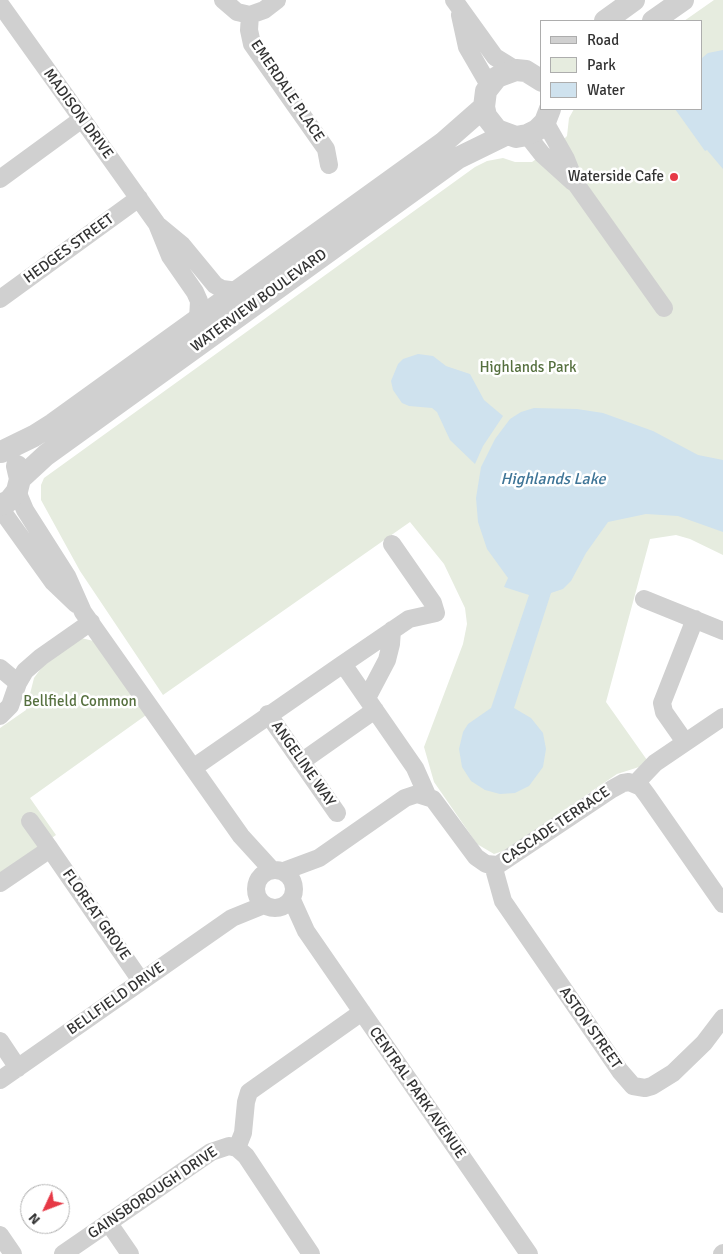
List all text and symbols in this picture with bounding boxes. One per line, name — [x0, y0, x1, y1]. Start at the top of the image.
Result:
legend — [540, 20, 703, 110]
text: Road — [587, 31, 619, 49]
street label: EMERDALE PLACE — [246, 37, 328, 145]
text: Park — [587, 56, 616, 74]
street label: MADISON DRIVE — [39, 65, 117, 163]
text: Water — [587, 81, 625, 99]
place label: Waterside Cafe — [568, 168, 664, 186]
marker: Waterside Cafe — [668, 171, 680, 183]
street label: HEDGES STREET — [21, 210, 117, 288]
street label: WATERVIEW BOULEVARD — [188, 246, 330, 356]
park label: Highlands Park — [479, 359, 577, 377]
water label: Highlands Lake — [501, 470, 605, 490]
park label: Bellfield Common — [23, 693, 137, 711]
street label: ANGELINE WAY — [267, 718, 339, 810]
street label: CASCADE TERRACE — [498, 783, 614, 869]
street label: FLOREAT GROVE — [58, 866, 134, 964]
street label: BELLFIELD DRIVE — [64, 959, 168, 1039]
street label: ASTON STREET — [555, 983, 625, 1073]
street label: CENTRAL PARK AVENUE — [365, 1024, 469, 1162]
street label: GAINSBOROUGH DRIVE — [85, 1143, 221, 1243]
north arrow — [20, 1184, 70, 1234]
text: N — [25, 1210, 44, 1228]

